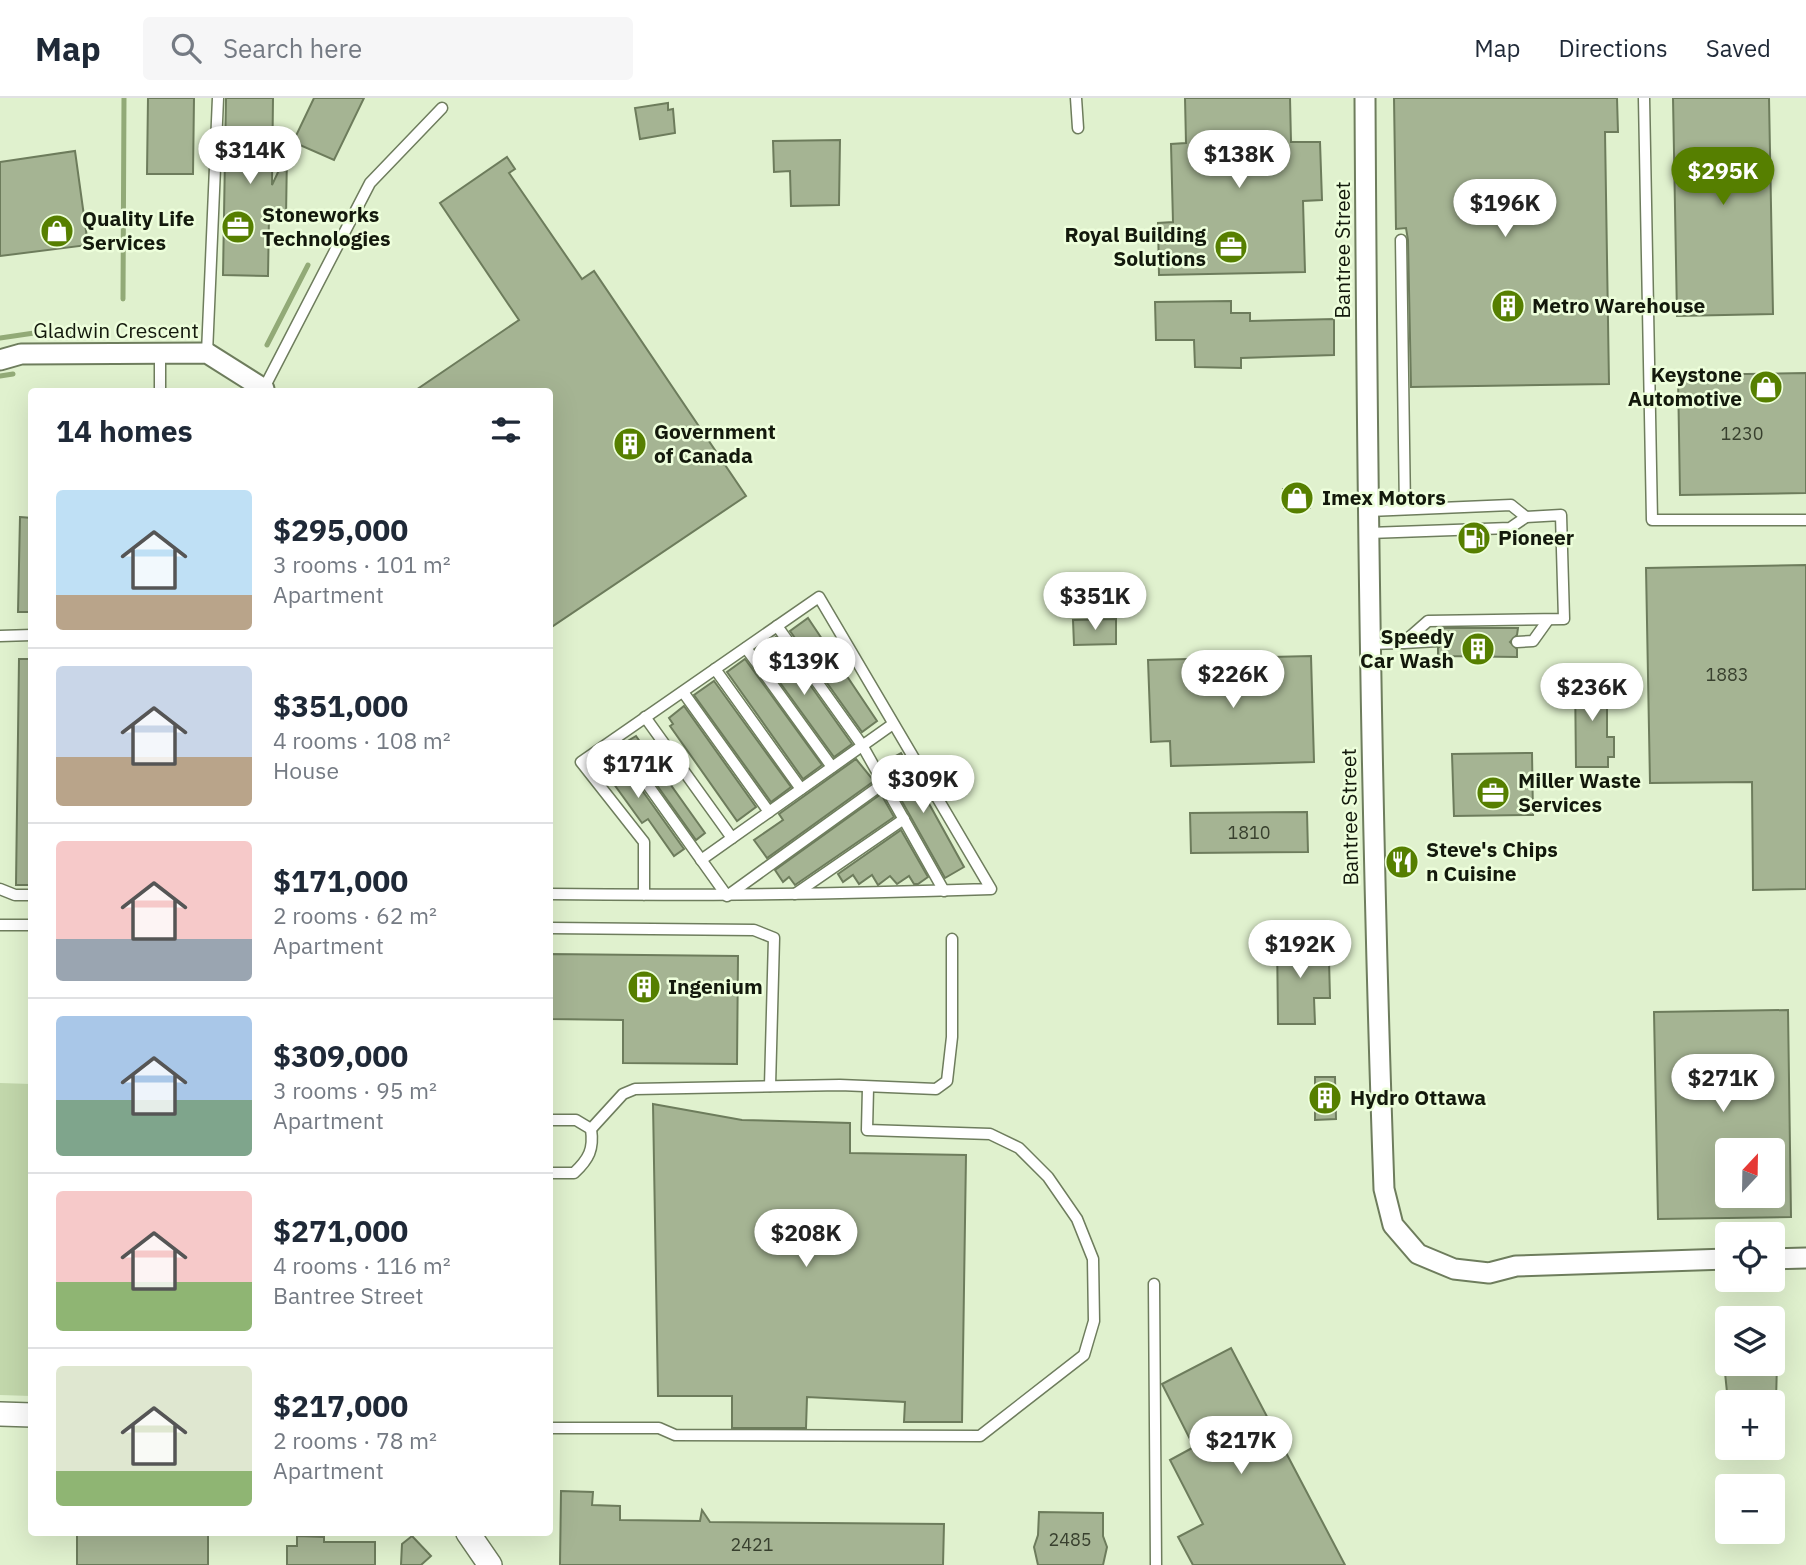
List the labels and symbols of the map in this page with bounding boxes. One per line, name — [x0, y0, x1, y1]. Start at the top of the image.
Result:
pin: $314K — [201, 126, 299, 186]
pin: $138K — [1190, 130, 1288, 190]
pin: $295K — [1674, 148, 1772, 207]
pin: $196K — [1456, 180, 1554, 239]
street label: Bantree Street — [1328, 181, 1356, 319]
place label: Stoneworks Technologies — [262, 200, 391, 252]
place label: Quality Life Services — [82, 204, 195, 256]
office icon: Stoneworks Technologies — [219, 208, 257, 246]
shop icon: Quality Life Services — [38, 212, 76, 250]
place label: Royal Building Solutions — [1065, 220, 1206, 272]
office icon: Royal Building Solutions — [1212, 228, 1250, 266]
building icon: Metro Warehouse — [1489, 287, 1527, 325]
place label: Metro Warehouse — [1532, 291, 1706, 319]
street label: Gladwin Crescent — [33, 316, 199, 344]
place label: Keystone Automotive — [1628, 360, 1742, 412]
shop icon: Keystone Automotive — [1747, 368, 1785, 406]
place label: Government of Canada — [654, 417, 776, 469]
house number: 1230 — [1720, 422, 1764, 445]
building icon: Government of Canada — [611, 425, 649, 463]
shop icon: Imex Motors — [1278, 479, 1316, 517]
place label: Imex Motors — [1322, 483, 1446, 511]
fuel station icon: Pioneer — [1455, 519, 1493, 557]
place label: Pioneer — [1498, 523, 1575, 551]
pin: $351K — [1046, 573, 1144, 632]
place label: Speedy Car Wash — [1360, 622, 1455, 674]
building icon: Speedy Car Wash — [1459, 630, 1497, 668]
pin: $139K — [755, 638, 853, 697]
pin: $226K — [1184, 650, 1282, 710]
house number: 1883 — [1705, 663, 1749, 686]
pin: $236K — [1543, 664, 1641, 723]
pin: $171K — [589, 740, 687, 800]
street label: Bantree Street — [1334, 748, 1364, 886]
pin: $309K — [874, 756, 972, 815]
place label: Miller Waste Services — [1518, 766, 1641, 818]
office icon: Miller Waste Services — [1474, 774, 1512, 812]
house number: 1810 — [1227, 821, 1271, 844]
place label: Steve's Chips n Cuisine — [1426, 835, 1558, 887]
restaurant icon: Steve's Chips n Cuisine — [1383, 843, 1421, 881]
pin: $192K — [1251, 920, 1349, 980]
building icon: Ingenium — [625, 968, 663, 1006]
place label: Ingenium — [668, 972, 763, 1000]
pin: $271K — [1674, 1054, 1772, 1114]
building icon: Hydro Ottawa — [1306, 1079, 1344, 1117]
place label: Hydro Ottawa — [1350, 1083, 1486, 1111]
north arrow — [1715, 1138, 1785, 1208]
pin: $208K — [757, 1210, 855, 1269]
pin: $217K — [1192, 1416, 1290, 1476]
house number: 2485 — [1048, 1528, 1092, 1551]
house number: 2421 — [730, 1533, 774, 1556]

